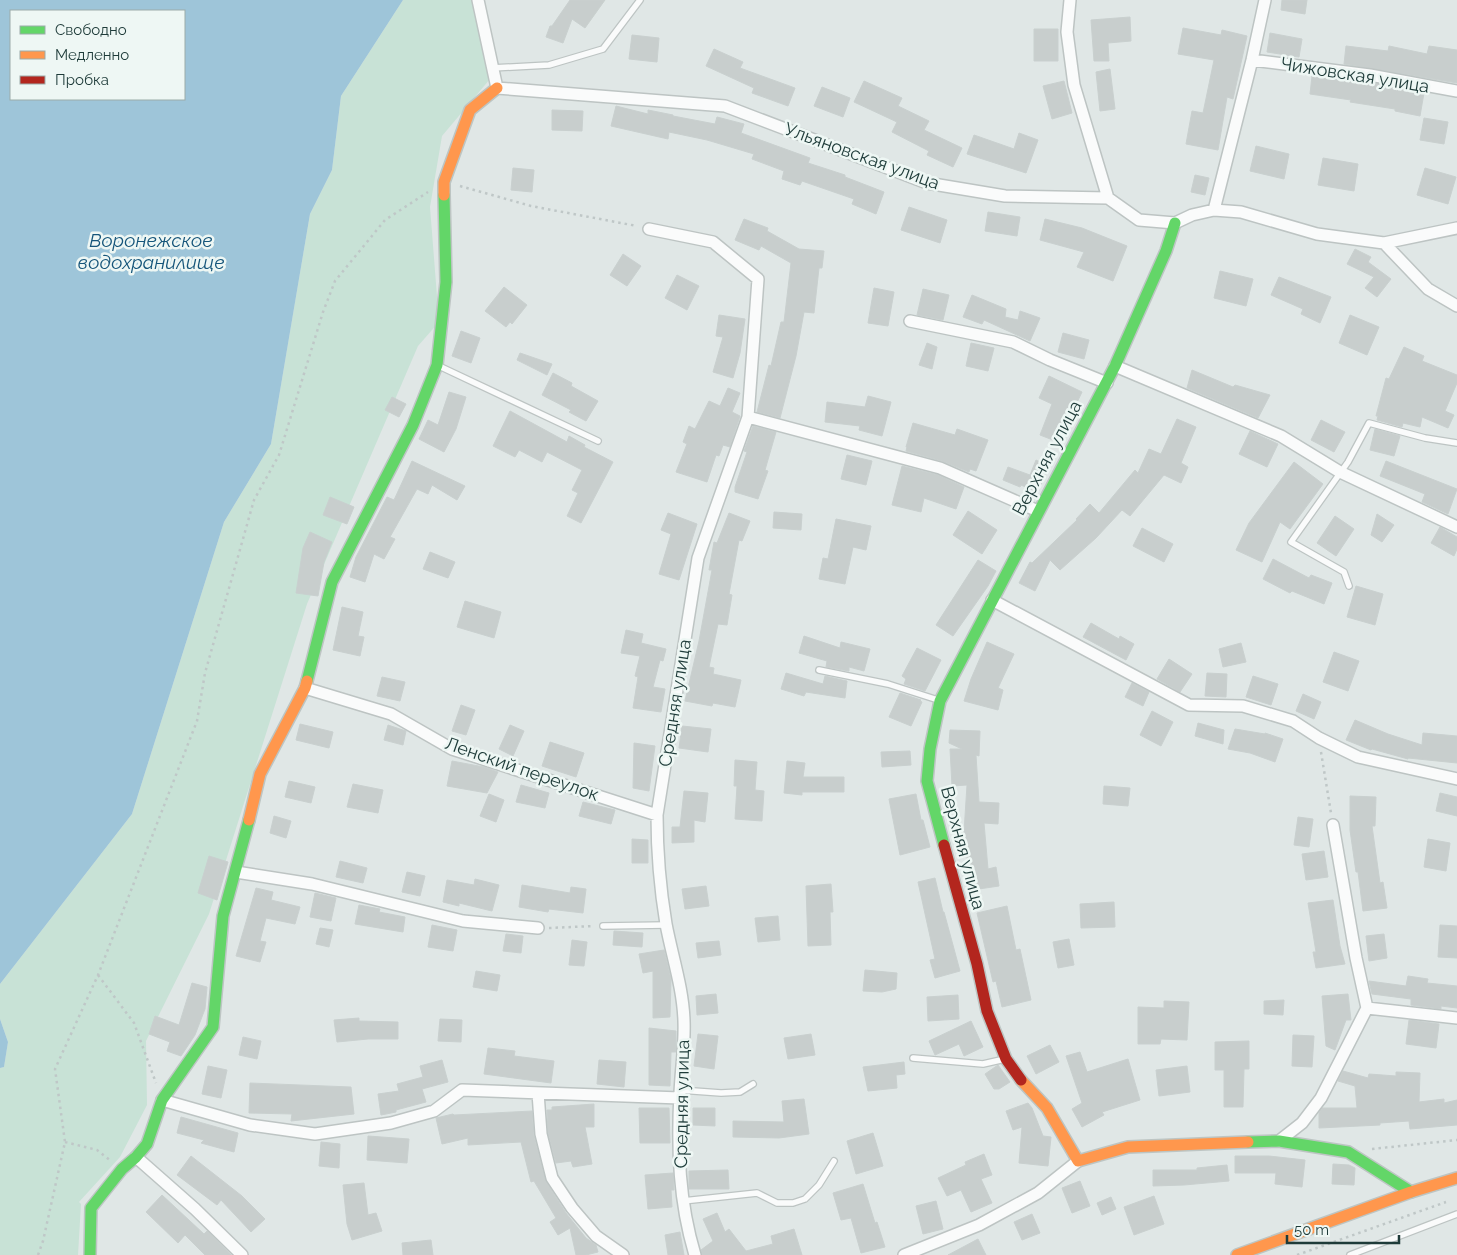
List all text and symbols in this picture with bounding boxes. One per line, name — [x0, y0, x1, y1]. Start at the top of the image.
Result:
legend — [10, 10, 185, 100]
text: Свободно — [55, 21, 127, 39]
text: Медленно — [55, 46, 129, 64]
street label: Чижовская улица — [1279, 52, 1431, 97]
text: Пробка — [55, 71, 109, 89]
street label: Ульяновская улица — [782, 118, 943, 193]
water label: Воронежское водохранилище — [77, 229, 225, 273]
street label: Верхняя улица — [1007, 397, 1086, 519]
street label: Средняя улица — [654, 638, 695, 768]
street label: Ленский переулок — [442, 732, 602, 805]
street label: Верхняя улица — [937, 784, 990, 912]
street label: Средняя улица — [670, 1040, 693, 1168]
scale bar — [1287, 1212, 1400, 1244]
text: 50 m — [1294, 1221, 1329, 1239]

